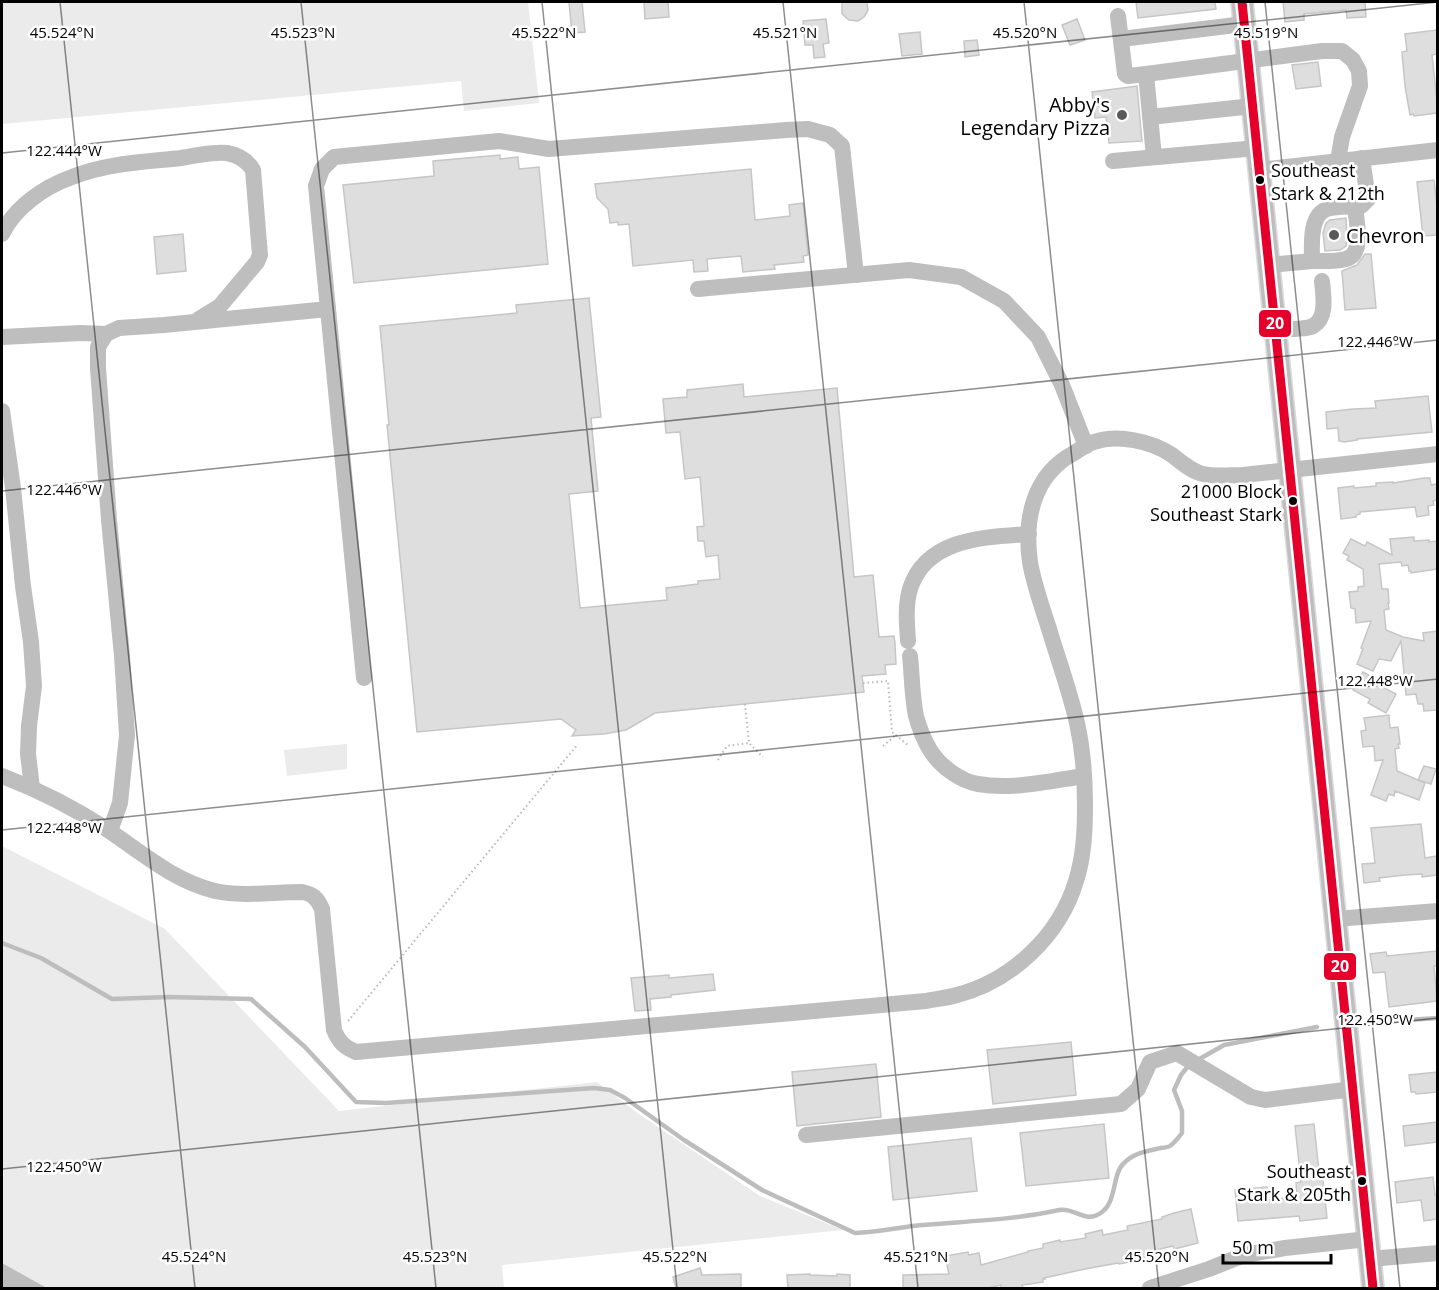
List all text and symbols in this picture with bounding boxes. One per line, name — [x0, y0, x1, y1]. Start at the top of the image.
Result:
text: 45.524°N — [30, 22, 94, 42]
text: 45.523°N — [271, 22, 335, 42]
text: 45.522°N — [512, 22, 576, 42]
text: 45.521°N — [753, 22, 817, 42]
text: 45.520°N — [993, 22, 1057, 42]
text: 45.519°N — [1234, 22, 1298, 42]
place label: Abby's Legendary Pizza — [960, 91, 1110, 141]
marker: Abby's Legendary Pizza — [1115, 108, 1129, 122]
text: 122.444°W — [26, 140, 102, 160]
place label: Southeast Stark & 212th — [1271, 158, 1385, 205]
marker: Southeast Stark & 212th — [1254, 174, 1266, 186]
place label: Chevron — [1346, 222, 1425, 249]
marker: Chevron — [1327, 228, 1341, 242]
line badge: 20 — [1258, 309, 1292, 338]
text: 20 — [1266, 312, 1284, 334]
text: 122.446°W — [1337, 331, 1413, 351]
text: 122.446°W — [26, 479, 102, 499]
place label: 21000 Block Southeast Stark — [1150, 479, 1283, 526]
marker: 21000 Block Southeast Stark — [1287, 495, 1299, 507]
text: 122.448°W — [1337, 670, 1413, 690]
text: 122.448°W — [26, 817, 102, 837]
line badge: 20 — [1323, 952, 1357, 981]
text: 20 — [1331, 955, 1349, 977]
text: 122.450°W — [1337, 1009, 1413, 1029]
text: 122.450°W — [26, 1156, 102, 1176]
place label: Southeast Stark & 205th — [1237, 1159, 1351, 1206]
marker: Southeast Stark & 205th — [1356, 1175, 1368, 1187]
scale bar — [1223, 1227, 1331, 1265]
text: 50 m — [1232, 1235, 1274, 1259]
text: 45.524°N — [162, 1246, 226, 1266]
text: 45.523°N — [403, 1246, 467, 1266]
text: 45.522°N — [643, 1246, 707, 1266]
text: 45.521°N — [884, 1246, 948, 1266]
text: 45.520°N — [1125, 1246, 1189, 1266]

